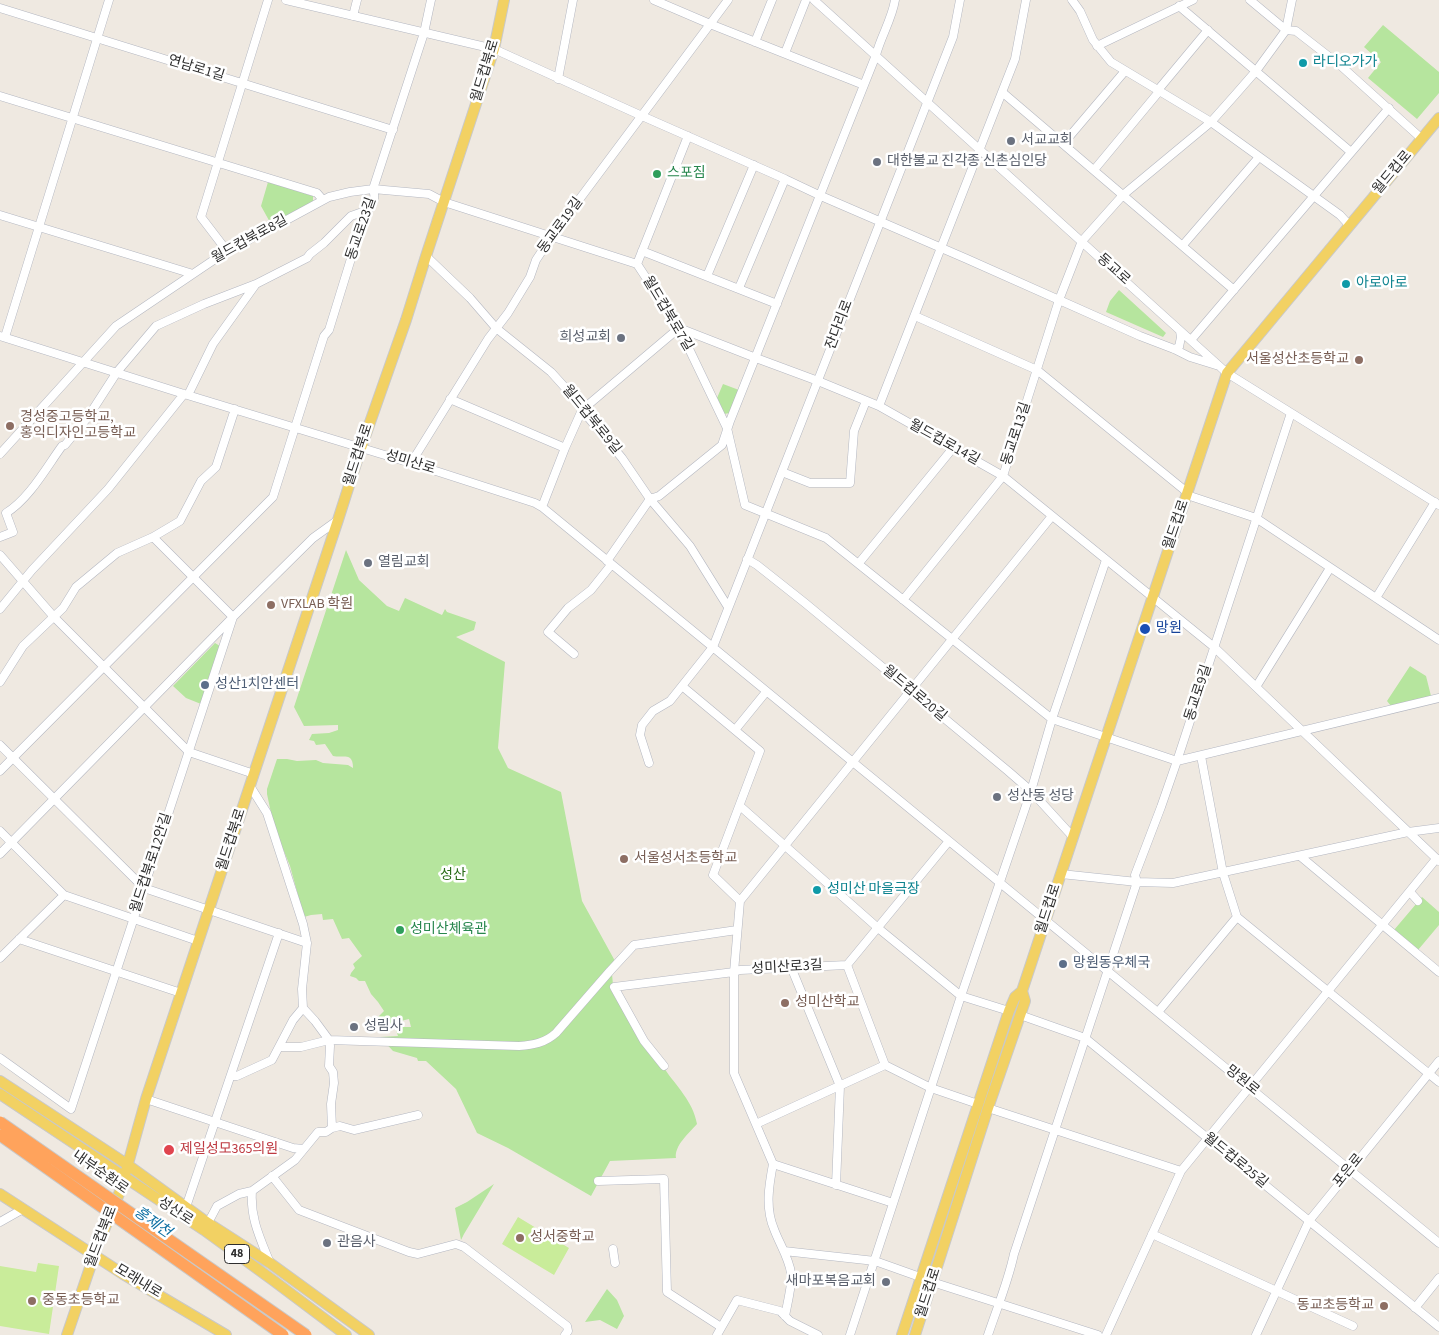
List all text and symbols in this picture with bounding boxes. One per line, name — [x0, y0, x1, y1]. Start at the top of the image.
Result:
street label: 월드컵북로 — [469, 38, 503, 104]
street label: 연남로1길 — [166, 52, 226, 86]
place label: 라디오가가 — [1313, 55, 1377, 71]
marker: 라디오가가 — [1297, 57, 1309, 69]
place label: 서교교회 — [1021, 133, 1073, 149]
marker: 서교교회 — [1005, 135, 1017, 147]
street label: 월드컵로 — [1370, 148, 1416, 198]
place label: 대한불교 진각종 신촌심인당 — [887, 154, 1047, 170]
marker: 대한불교 진각종 신촌심인당 — [871, 156, 883, 168]
place label: 스포짐 — [667, 166, 706, 182]
marker: 스포짐 — [651, 168, 663, 180]
street label: 동교로23길 — [343, 195, 381, 263]
street label: 동교로19길 — [535, 195, 587, 257]
street label: 월드컵북로8길 — [209, 212, 291, 268]
street label: 동교로 — [1093, 251, 1133, 289]
street label: 월드컵북로7길 — [638, 274, 696, 354]
place label: 아로아로 — [1356, 276, 1408, 292]
marker: 아로아로 — [1340, 278, 1352, 290]
street label: 잔다리로 — [823, 298, 857, 352]
place label: 희성교회 — [559, 330, 611, 346]
marker: 희성교회 — [615, 332, 627, 344]
place label: 서울성산초등학교 — [1246, 352, 1349, 368]
marker: 서울성산초등학교 — [1353, 354, 1365, 366]
street label: 월드컵북로9길 — [558, 382, 624, 458]
street label: 동교로13길 — [999, 400, 1035, 468]
place label: 경성중고등학교, 홍익디자인고등학교 — [20, 410, 136, 442]
street label: 월드컵로14길 — [906, 417, 982, 469]
marker: 경성중고등학교, 홍익디자인고등학교 — [4, 420, 16, 432]
street label: 월드컵북로 — [341, 422, 377, 488]
street label: 성미산로 — [383, 447, 437, 479]
street label: 월드컵로 — [1161, 498, 1193, 552]
place label: 열림교회 — [378, 555, 430, 571]
marker: 열림교회 — [362, 557, 374, 569]
place label: VFXLAB 학원 — [281, 597, 353, 613]
marker: VFXLAB 학원 — [265, 599, 277, 611]
place label: 망원 — [1156, 621, 1182, 637]
marker: 망원 — [1138, 622, 1152, 636]
street label: 월드컵로20길 — [879, 662, 949, 726]
street label: 동교로9길 — [1182, 663, 1216, 723]
place label: 성산1치안센터 — [215, 677, 299, 693]
marker: 성산1치안센터 — [199, 679, 211, 691]
place label: 성산동 성당 — [1007, 789, 1074, 805]
marker: 성산동 성당 — [991, 791, 1003, 803]
street label: 월드컵북로 — [214, 807, 250, 873]
street label: 월드컵북로12안길 — [128, 811, 176, 915]
place label: 서울성서초등학교 — [634, 851, 737, 867]
marker: 서울성서초등학교 — [618, 853, 630, 865]
park label: 성산 — [440, 868, 466, 884]
place label: 성미산 마을극장 — [827, 882, 920, 898]
street label: 월드컵로 — [1033, 882, 1065, 936]
marker: 성미산 마을극장 — [811, 884, 823, 896]
place label: 성미산체육관 — [410, 922, 487, 938]
marker: 성미산체육관 — [394, 924, 406, 936]
place label: 망원동우체국 — [1073, 956, 1150, 972]
street label: 성미산로3길 — [751, 958, 823, 978]
marker: 망원동우체국 — [1057, 958, 1069, 970]
place label: 성미산학교 — [795, 995, 859, 1011]
marker: 성미산학교 — [779, 997, 791, 1009]
place label: 성림사 — [364, 1019, 403, 1035]
marker: 성림사 — [348, 1021, 360, 1033]
street label: 망원로 — [1222, 1062, 1262, 1100]
street label: 월드컵로25길 — [1199, 1130, 1271, 1192]
place label: 제일성모365의원 — [180, 1142, 278, 1158]
marker: 제일성모365의원 — [162, 1143, 176, 1157]
street label: 내부순환로 — [69, 1148, 131, 1198]
street label: 포은로 — [1330, 1151, 1368, 1191]
street label: 성산로 — [154, 1194, 196, 1230]
street label: 월드컵북로 — [83, 1204, 121, 1270]
water label: 홍제천 — [130, 1204, 174, 1242]
place label: 성서중학교 — [530, 1230, 594, 1246]
marker: 성서중학교 — [514, 1232, 526, 1244]
place label: 관음사 — [337, 1235, 376, 1251]
marker: 관음사 — [321, 1237, 333, 1249]
road number: 48 — [224, 1244, 250, 1264]
street label: 모래내로 — [112, 1262, 164, 1302]
street label: 월드컵로 — [913, 1266, 945, 1320]
place label: 새마포복음교회 — [786, 1274, 876, 1290]
marker: 새마포복음교회 — [880, 1276, 892, 1288]
place label: 중동초등학교 — [42, 1293, 119, 1309]
marker: 중동초등학교 — [26, 1295, 38, 1307]
place label: 동교초등학교 — [1297, 1298, 1374, 1314]
marker: 동교초등학교 — [1378, 1300, 1390, 1312]

